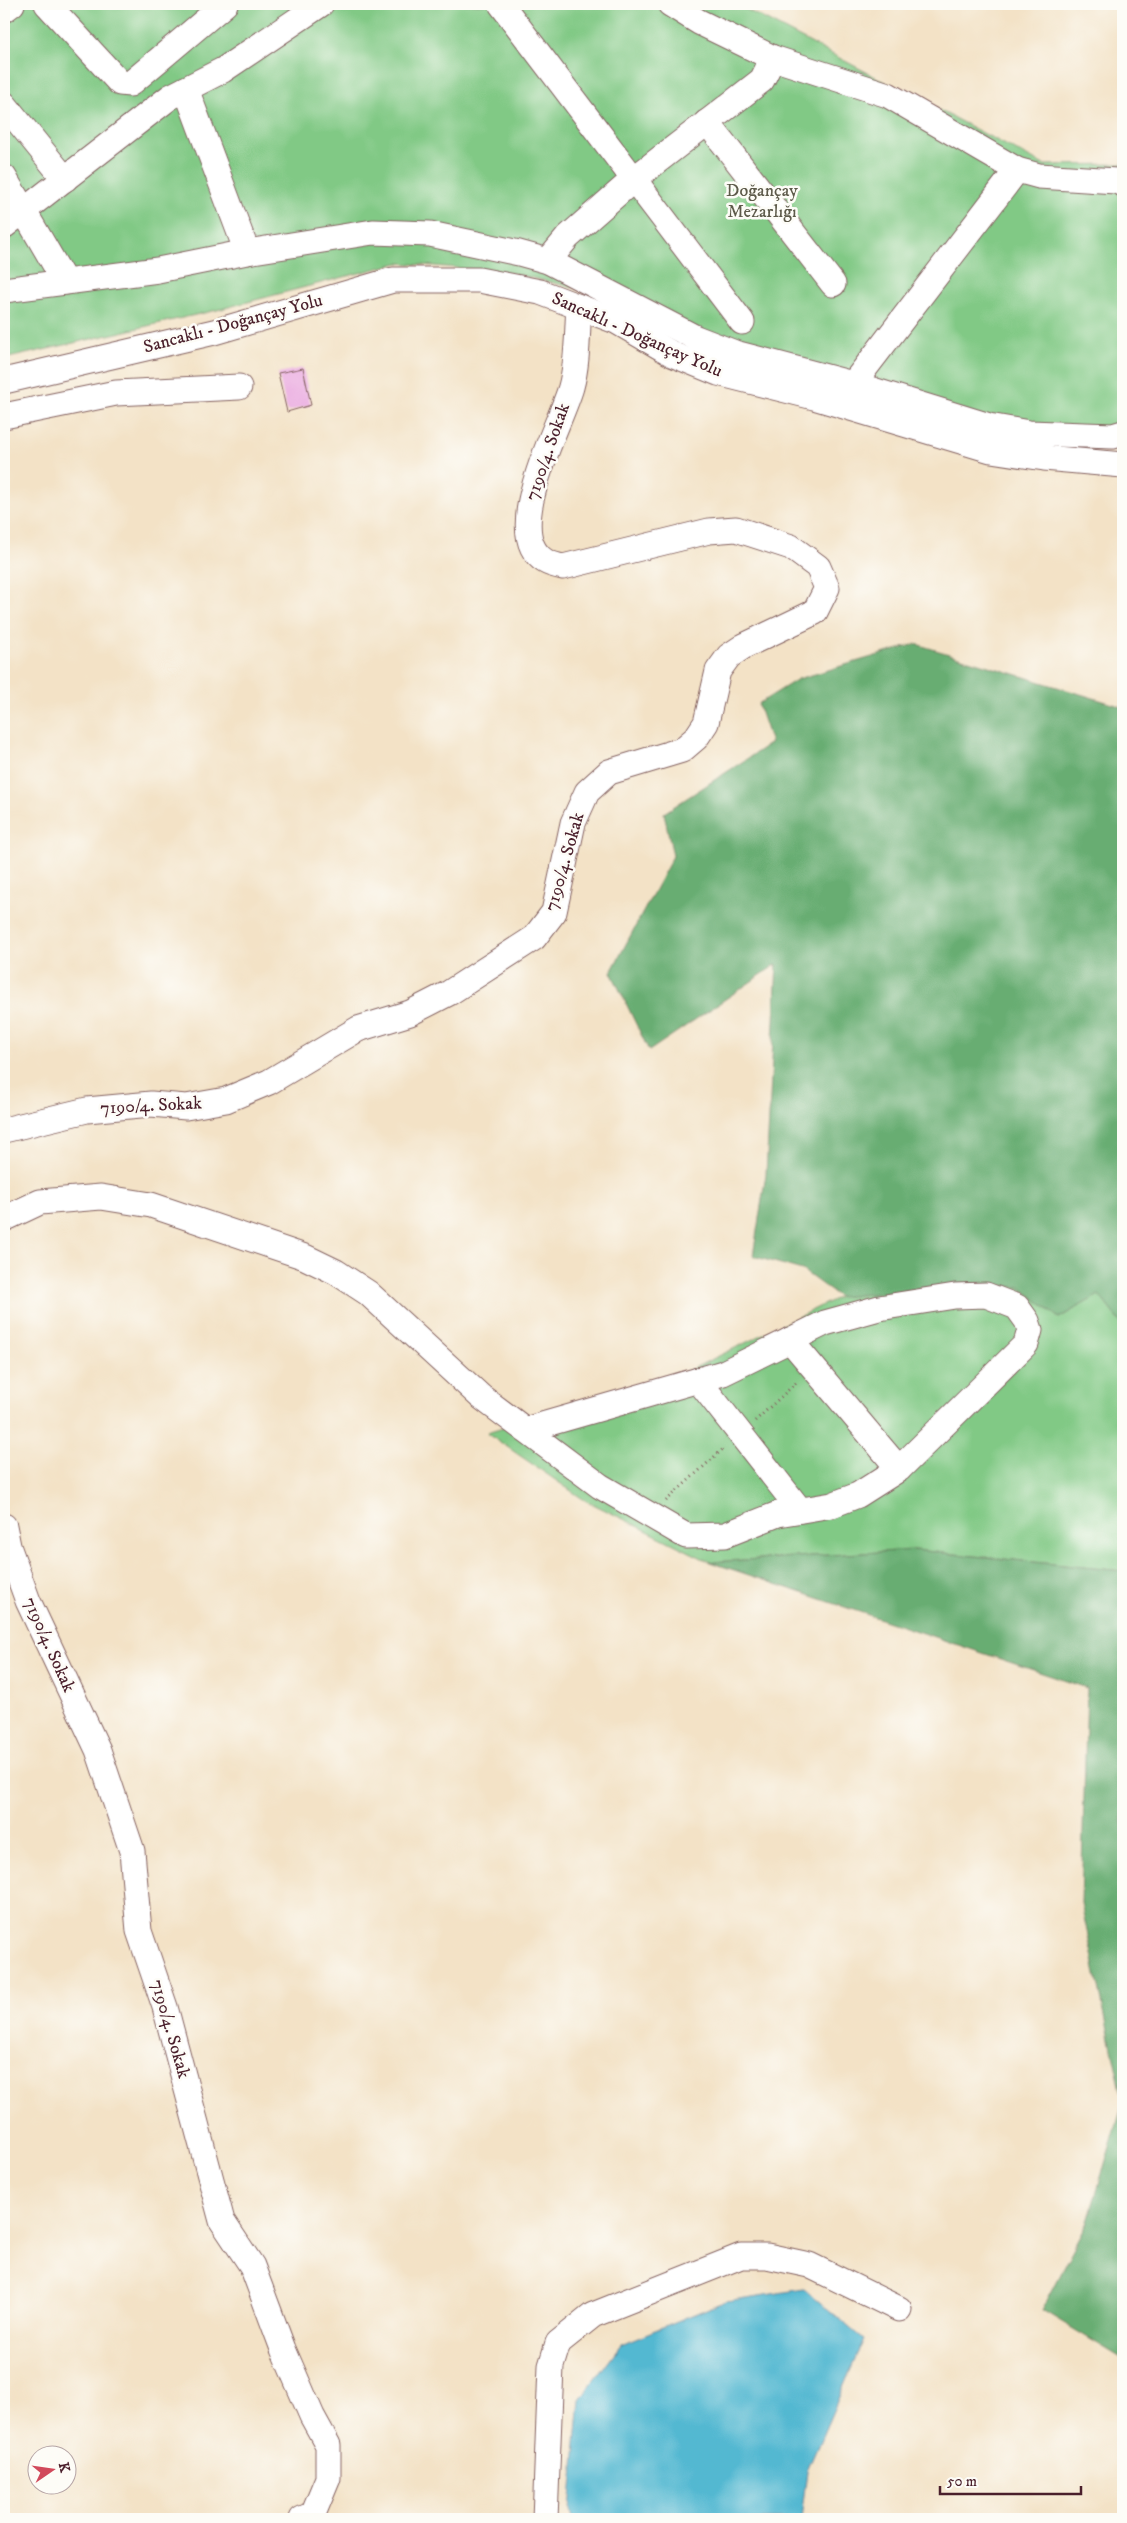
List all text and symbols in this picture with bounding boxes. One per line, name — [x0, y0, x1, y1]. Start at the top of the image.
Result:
park label: Doğançay Mezarlığı — [726, 180, 798, 223]
street label: Sancaklı - Doğançay Yolu — [548, 287, 726, 383]
street label: Sancaklı - Doğançay Yolu — [141, 289, 325, 358]
street label: 7190/4. Sokak — [521, 400, 575, 504]
street label: 7190/4. Sokak — [540, 810, 590, 914]
street label: 7190/4. Sokak — [100, 1092, 202, 1120]
street label: 7190/4. Sokak — [18, 1594, 80, 1696]
street label: 7190/4. Sokak — [145, 1977, 195, 2081]
north arrow — [28, 2446, 78, 2496]
text: K — [54, 2460, 74, 2475]
scale bar — [940, 2463, 1081, 2495]
text: 50 m — [947, 2472, 977, 2491]

